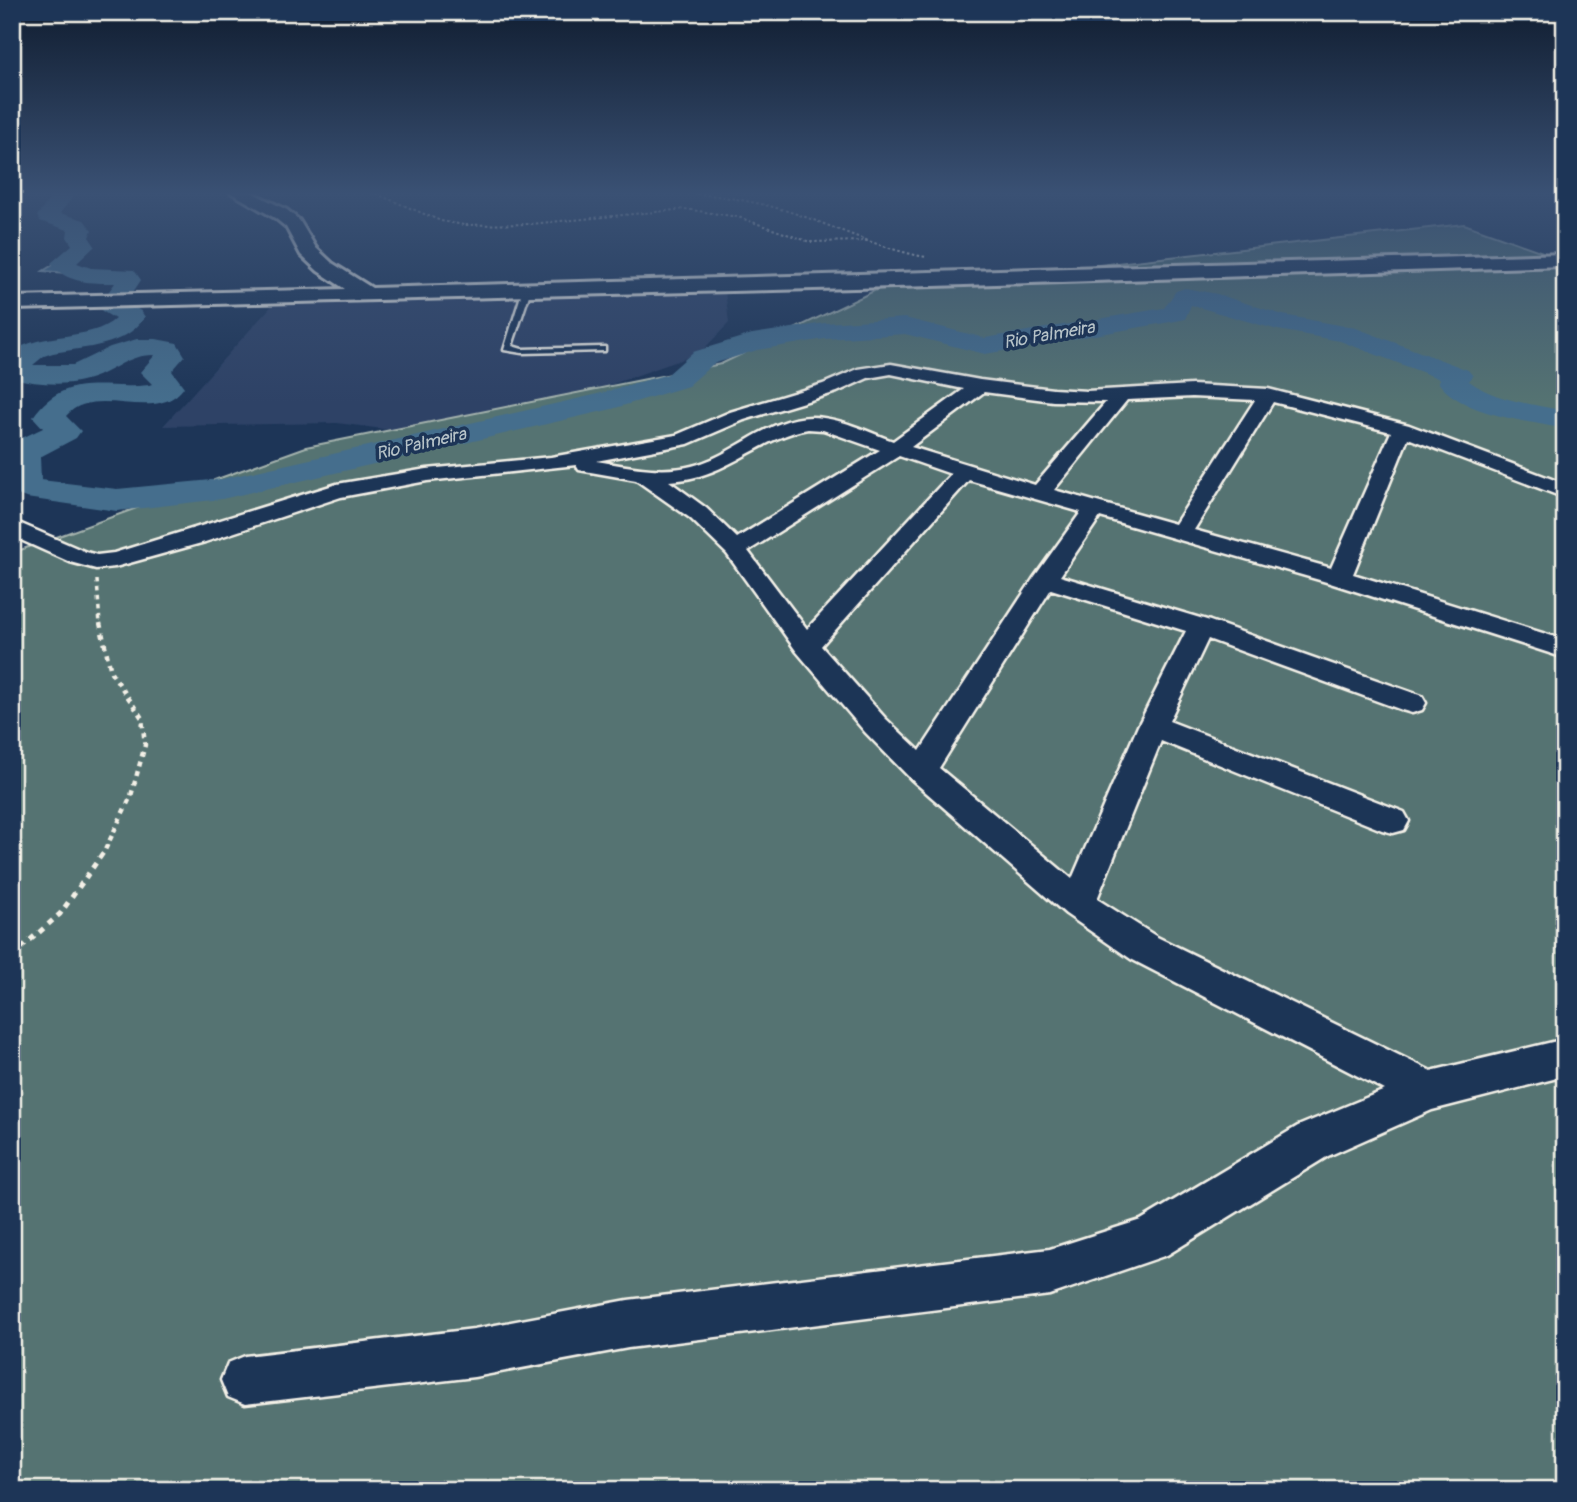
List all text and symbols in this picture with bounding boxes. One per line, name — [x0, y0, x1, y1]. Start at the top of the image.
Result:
water label: Rio Palmeira — [1002, 315, 1098, 354]
water label: Rio Palmeira — [374, 422, 470, 466]

